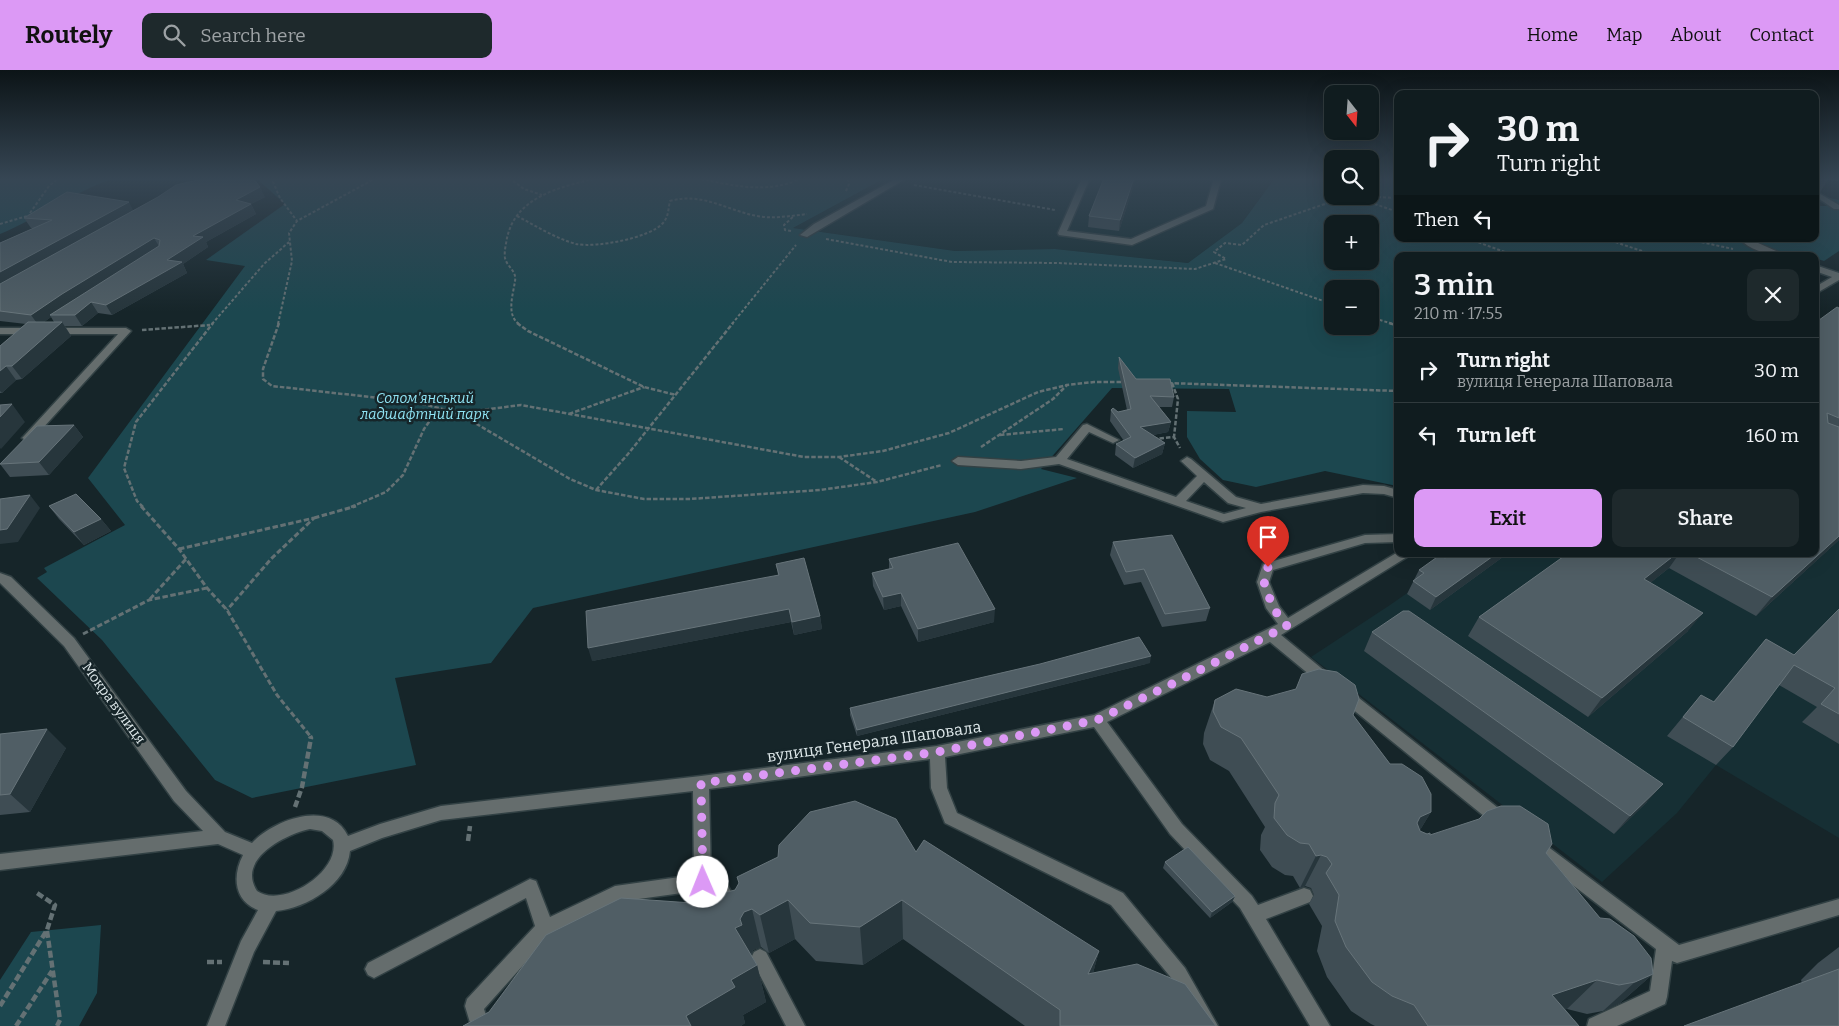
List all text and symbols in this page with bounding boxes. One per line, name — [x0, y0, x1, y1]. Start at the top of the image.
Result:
search box — [142, 13, 492, 58]
text: Routely — [25, 21, 112, 49]
icon: search — [160, 21, 188, 49]
text: Search here — [200, 24, 306, 47]
text: Home — [1527, 24, 1578, 46]
text: Map — [1606, 24, 1642, 46]
text: About — [1670, 24, 1721, 46]
text: Contact — [1749, 24, 1814, 46]
north arrow — [1324, 85, 1379, 140]
map controls — [1324, 85, 1379, 335]
text: 30 m — [1497, 108, 1579, 150]
icon: right — [1414, 110, 1479, 175]
button: search — [1324, 150, 1379, 205]
text: Turn right — [1497, 150, 1600, 177]
icon: left — [1469, 205, 1497, 233]
text: Then — [1414, 208, 1459, 231]
button: + — [1324, 215, 1379, 270]
text: 3 min — [1414, 267, 1494, 303]
button: close — [1747, 269, 1799, 321]
button: − — [1324, 280, 1379, 335]
text: 210 m · 17:55 — [1414, 304, 1503, 323]
text: Turn right — [1457, 349, 1550, 372]
icon: right — [1414, 356, 1442, 384]
text: 30 m — [1754, 359, 1799, 382]
text: вулиця Генерала Шаповала — [1457, 372, 1673, 391]
park label: Солом'янський ладшафтний парк — [359, 390, 490, 423]
icon: left — [1414, 421, 1442, 449]
text: Turn left — [1457, 424, 1536, 447]
text: 160 m — [1746, 424, 1799, 447]
button: Exit — [1414, 489, 1602, 547]
button: Share — [1612, 489, 1799, 547]
pin — [1247, 516, 1289, 567]
icon: arrive — [1254, 523, 1282, 551]
street label: Мокра вулиця — [78, 659, 149, 747]
street label: вулиця Генерала Шаповала — [766, 717, 983, 766]
position arrow — [676, 855, 728, 907]

